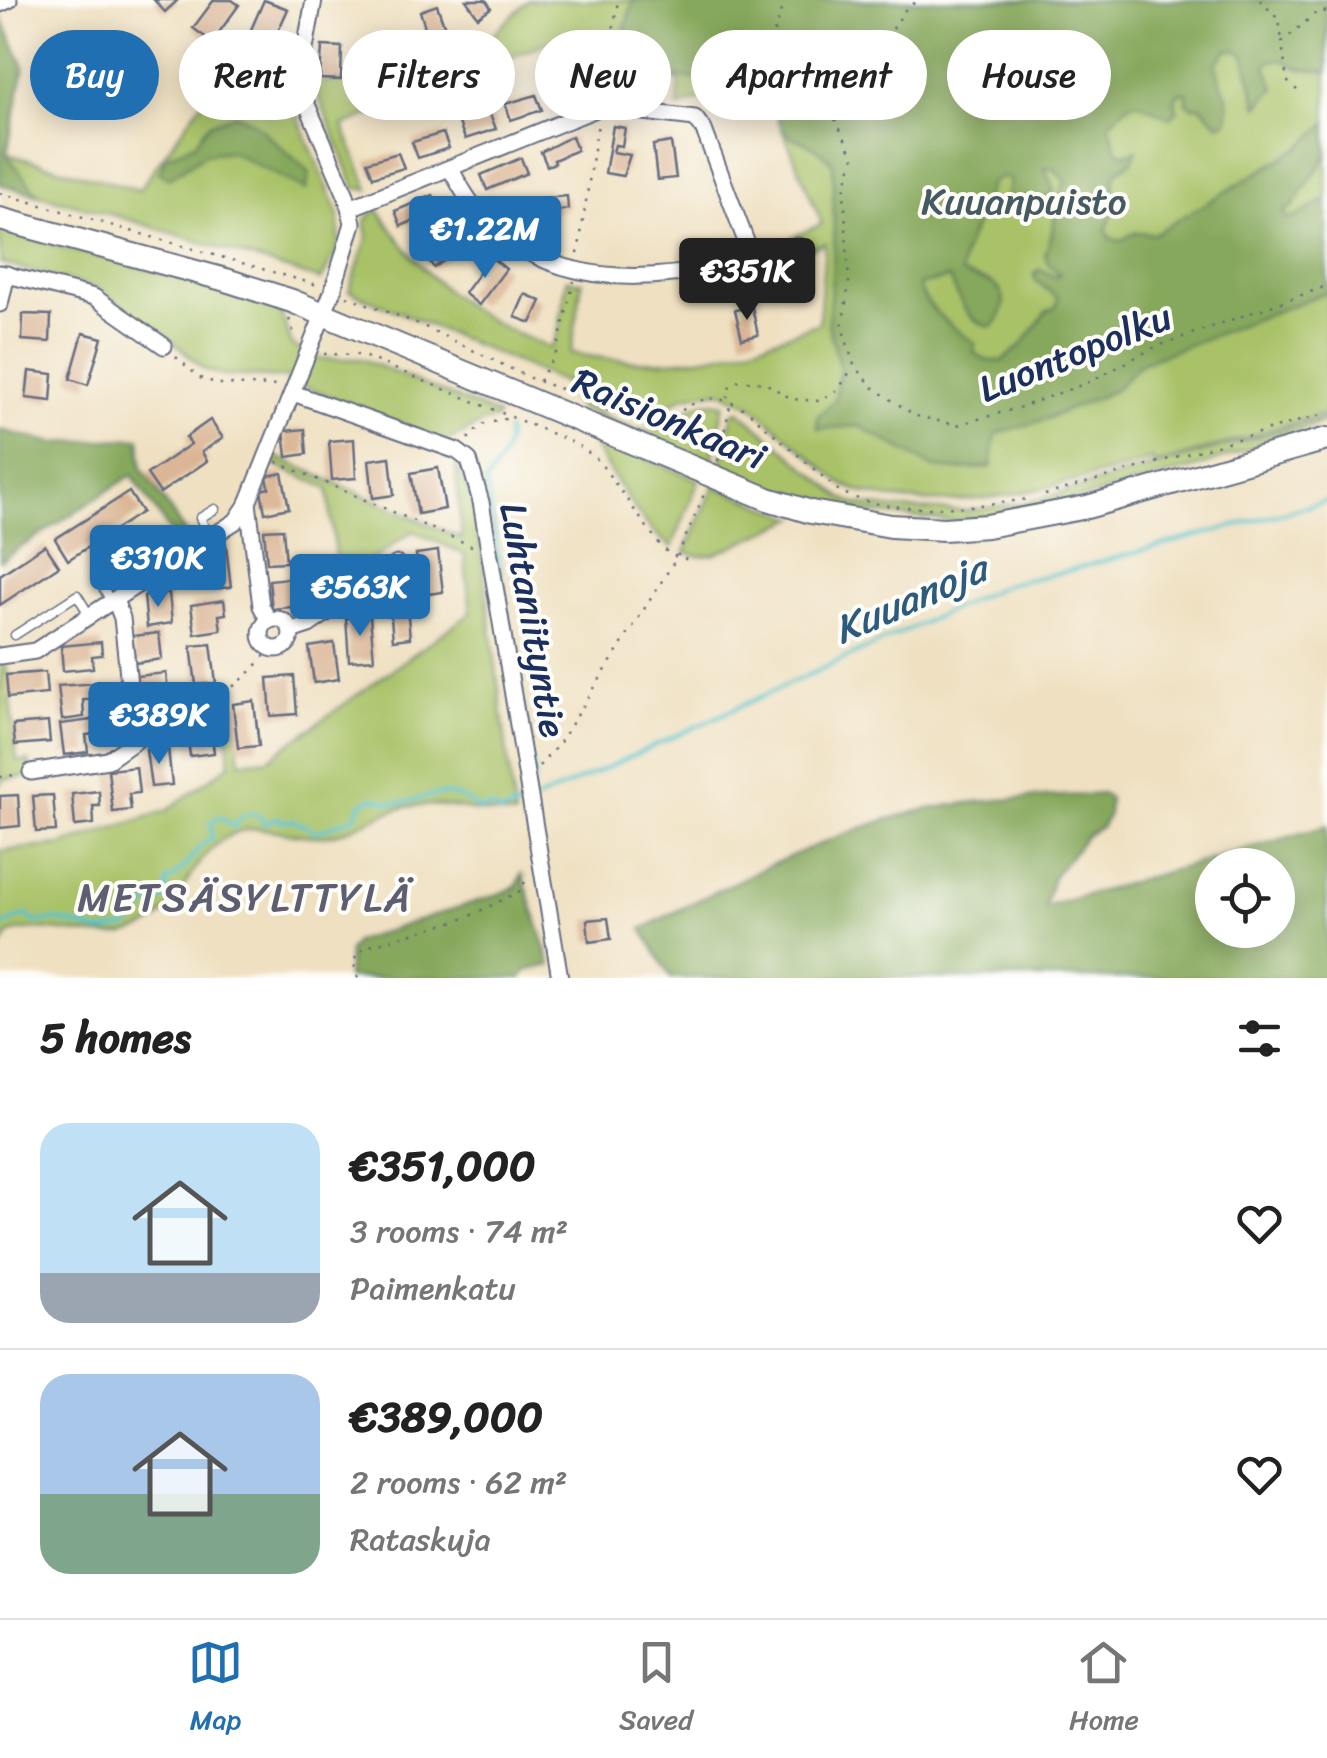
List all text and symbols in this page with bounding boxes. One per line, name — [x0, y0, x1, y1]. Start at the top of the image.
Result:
chip: Buy — [30, 30, 159, 120]
chip: Rent — [179, 30, 322, 120]
chip: Filters — [342, 30, 515, 120]
chip: New — [535, 30, 671, 120]
chip: Apartment — [691, 30, 927, 120]
chip: House — [947, 30, 1111, 120]
park label: Kuuanpuisto — [921, 168, 1127, 235]
pin: €1.22M — [404, 196, 566, 281]
text: €1.22M — [431, 200, 539, 257]
pin: €351K — [677, 238, 817, 323]
text: €351K — [701, 242, 793, 299]
street label: Luontopolku — [968, 284, 1182, 422]
street label: Raisionkaari — [562, 348, 778, 490]
street label: Luhtaniityntie — [479, 497, 587, 743]
pin: €310K — [88, 525, 228, 610]
text: €310K — [112, 529, 204, 586]
water label: Kuuanoja — [821, 532, 1003, 664]
pin: €563K — [290, 554, 430, 639]
text: €563K — [312, 558, 408, 615]
pin: €389K — [89, 682, 229, 767]
text: €389K — [110, 686, 208, 743]
map controls — [1195, 848, 1295, 948]
button: locate — [1195, 848, 1295, 948]
district label: METSÄSYLTTYLÄ — [77, 862, 414, 933]
text: 5 homes — [40, 1001, 191, 1075]
icon: filters — [1232, 1011, 1287, 1066]
text: €351,000 — [350, 1129, 536, 1203]
icon: home — [120, 1163, 240, 1283]
icon: heart — [1232, 1196, 1287, 1251]
text: 3 rooms · 74 m² — [350, 1203, 568, 1260]
text: Paimenkatu — [350, 1260, 516, 1317]
text: €389,000 — [350, 1380, 543, 1454]
icon: home — [120, 1414, 240, 1534]
icon: heart — [1232, 1447, 1287, 1502]
text: 2 rooms · 62 m² — [350, 1454, 567, 1511]
text: Rataskuja — [350, 1511, 491, 1568]
tab: Map — [188, 1635, 243, 1744]
tab: Saved — [619, 1635, 693, 1744]
tab: Home — [1069, 1635, 1139, 1744]

